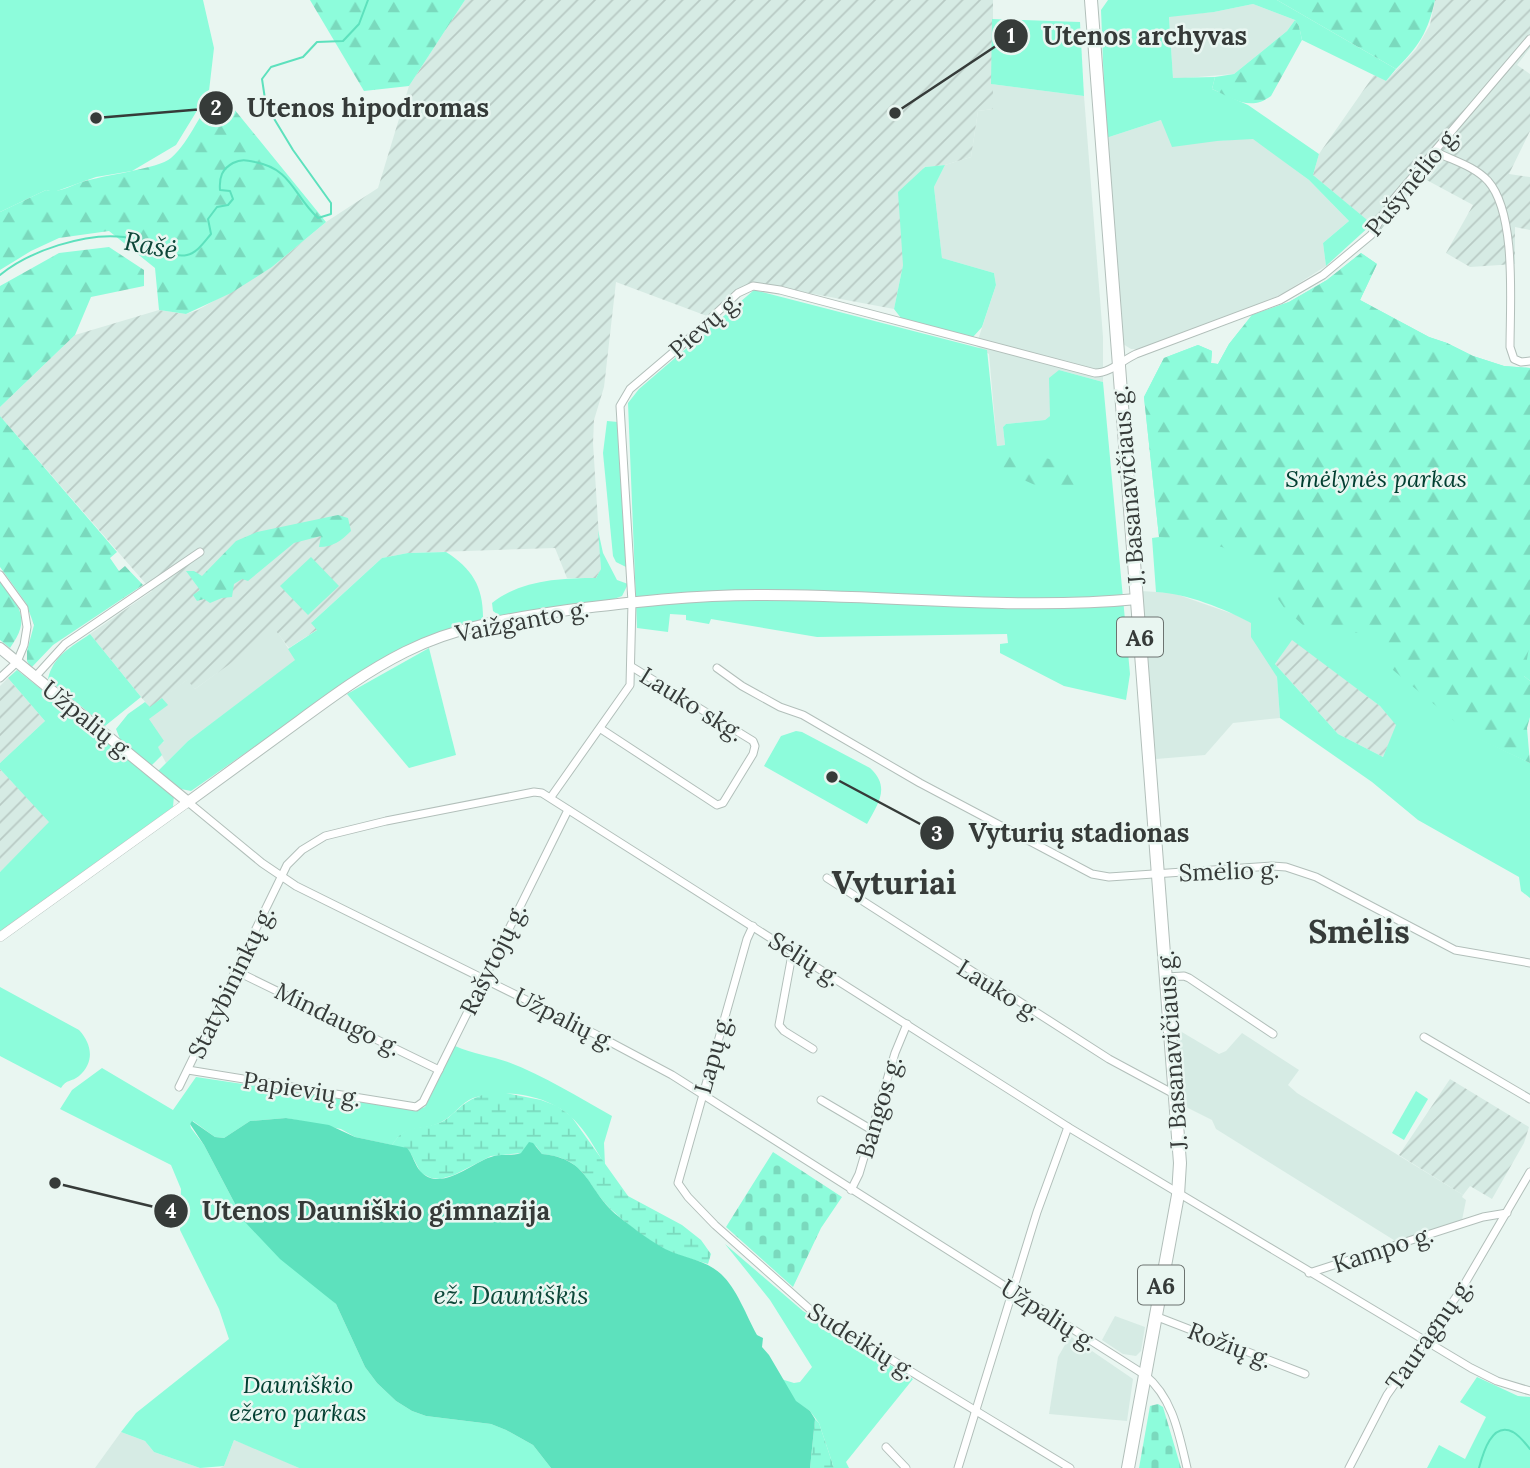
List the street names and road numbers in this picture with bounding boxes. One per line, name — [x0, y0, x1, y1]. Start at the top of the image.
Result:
street label: Pušynėlio g. — [1358, 120, 1466, 242]
street label: Pievų g. — [662, 285, 748, 365]
street label: J. Basanavičiaus g. — [1104, 384, 1152, 587]
street label: Vaižganto g. — [452, 593, 591, 649]
road number: A6 — [1117, 618, 1163, 656]
street label: Lauko skg. — [634, 660, 750, 748]
street label: Užpalių g. — [36, 673, 140, 767]
street label: Smėlio g. — [1178, 854, 1280, 888]
street label: Rašytojų g. — [453, 898, 533, 1020]
street label: Statybininkų g. — [181, 901, 281, 1063]
street label: Sėlių g. — [763, 925, 847, 993]
street label: J. Basanavičiaus g. — [1150, 949, 1194, 1152]
street label: Lauko g. — [951, 952, 1047, 1028]
street label: Mindaugo g. — [270, 975, 406, 1063]
street label: Užpalių g. — [509, 980, 621, 1058]
street label: Lapų g. — [687, 1011, 739, 1097]
street label: Bangos g. — [849, 1052, 909, 1162]
street label: Papievių g. — [241, 1064, 363, 1114]
street label: Kampo g. — [1329, 1218, 1437, 1280]
road number: A6 — [1138, 1266, 1184, 1304]
street label: Tauragnų g. — [1379, 1271, 1479, 1397]
street label: Užpalių g. — [995, 1272, 1103, 1358]
street label: Sudeikių g. — [802, 1296, 922, 1386]
street label: Rožių g. — [1183, 1315, 1277, 1375]

